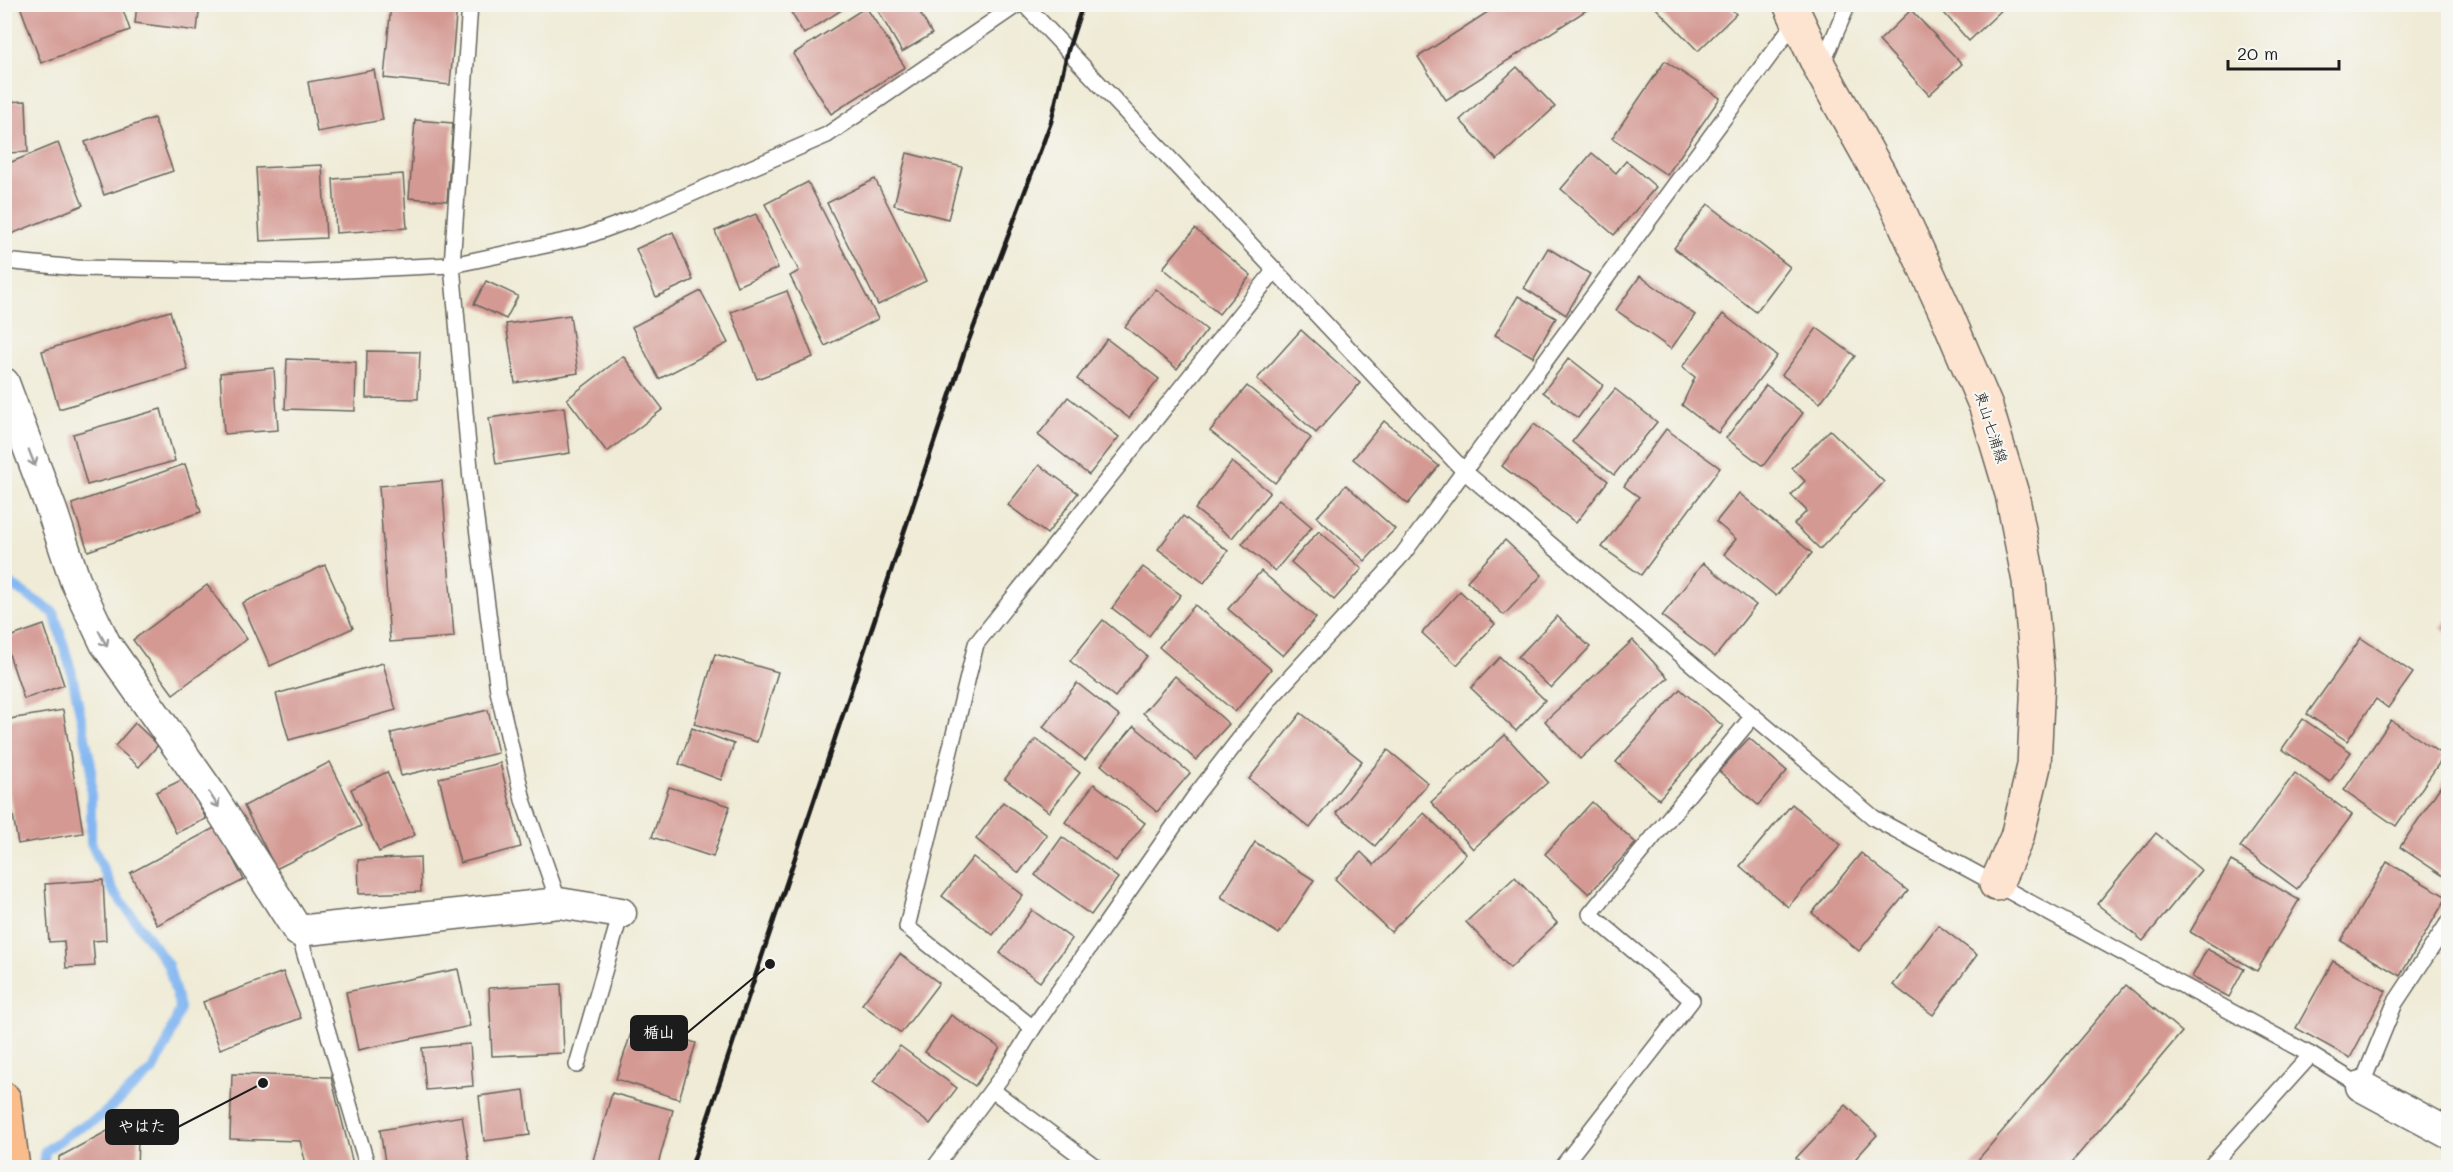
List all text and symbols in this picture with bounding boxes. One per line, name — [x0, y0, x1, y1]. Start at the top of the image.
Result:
scale bar — [2228, 33, 2339, 71]
text: 20 m — [2237, 41, 2278, 65]
street label: 東山七浦線 — [1971, 388, 2013, 465]
one-way arrow — [28, 448, 39, 467]
one-way arrow — [97, 630, 109, 647]
one-way arrow — [208, 791, 220, 807]
callout: 楯山 — [631, 1016, 687, 1050]
text: 楯山 — [643, 1021, 675, 1042]
callout: やはた — [106, 1110, 178, 1144]
text: やはた — [118, 1115, 166, 1136]

